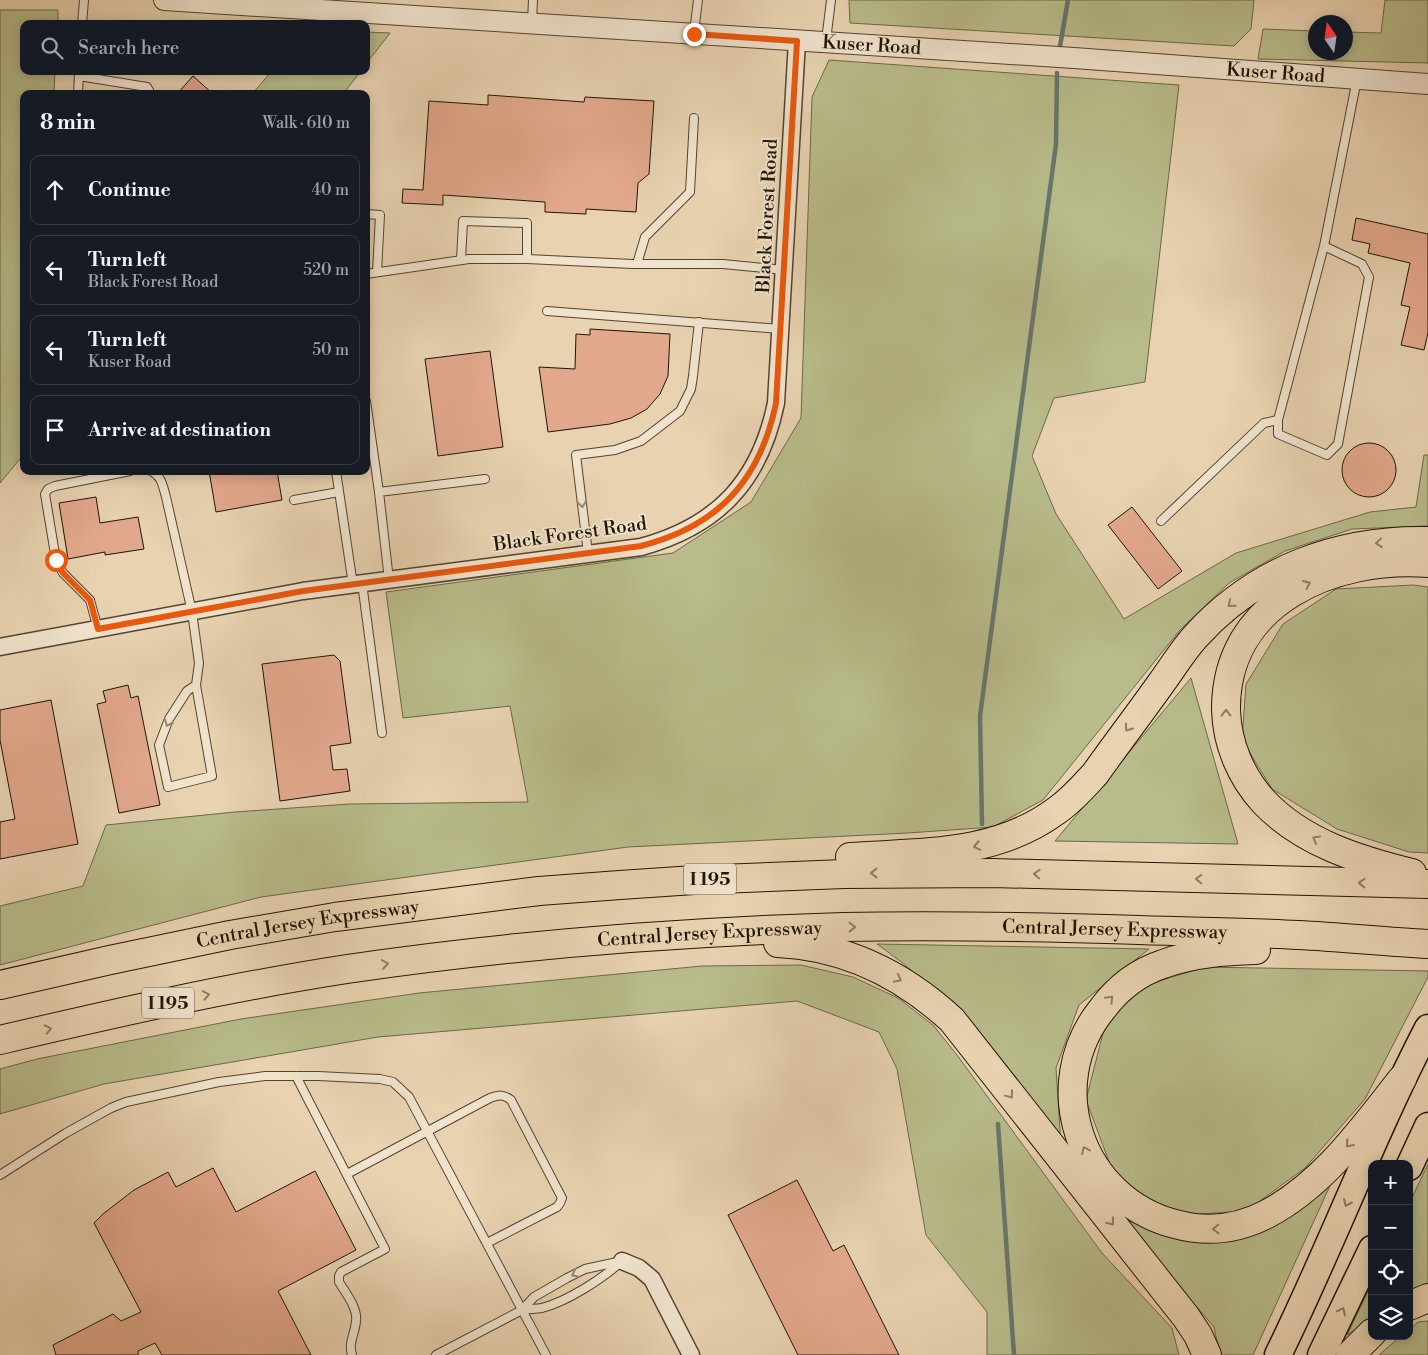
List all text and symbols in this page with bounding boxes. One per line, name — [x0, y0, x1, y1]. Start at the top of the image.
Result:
north arrow — [1308, 15, 1353, 60]
search box — [20, 20, 370, 75]
route end — [683, 23, 706, 46]
street label: Kuser Road — [821, 30, 922, 60]
icon: search — [38, 34, 66, 62]
text: Search here — [78, 36, 179, 60]
street label: Kuser Road — [1225, 57, 1326, 88]
text: 8 min — [40, 110, 95, 136]
text: Walk · 610 m — [263, 113, 350, 133]
street label: Black Forest Road — [751, 138, 783, 295]
icon: ahead — [41, 176, 69, 204]
text: Continue — [88, 178, 171, 202]
text: 40 m — [312, 180, 349, 200]
text: Turn left — [88, 248, 167, 272]
icon: left — [41, 256, 69, 284]
text: 520 m — [303, 260, 349, 280]
text: Black Forest Road — [88, 272, 218, 292]
text: Turn left — [88, 328, 167, 352]
icon: left — [41, 336, 69, 364]
text: 50 m — [312, 340, 349, 360]
text: Kuser Road — [88, 352, 171, 372]
icon: arrive — [41, 416, 69, 444]
text: Arrive at destination — [88, 418, 271, 442]
one-way arrow — [576, 500, 587, 508]
street label: Black Forest Road — [491, 511, 648, 557]
one-way arrow — [1375, 537, 1383, 548]
route start — [45, 549, 68, 572]
one-way arrow — [1302, 579, 1311, 590]
one-way arrow — [1228, 598, 1237, 606]
one-way arrow — [1221, 709, 1232, 717]
one-way arrow — [163, 718, 174, 727]
one-way arrow — [1125, 723, 1134, 732]
one-way arrow — [1312, 835, 1321, 845]
one-way arrow — [973, 840, 981, 851]
road number: I 195 — [684, 864, 736, 894]
one-way arrow — [870, 868, 878, 879]
one-way arrow — [1033, 869, 1040, 879]
one-way arrow — [1195, 873, 1203, 884]
one-way arrow — [1358, 878, 1366, 888]
street label: Central Jersey Expressway — [194, 894, 421, 954]
street label: Central Jersey Expressway — [1002, 915, 1228, 944]
street label: Central Jersey Expressway — [596, 916, 824, 953]
one-way arrow — [848, 922, 856, 932]
one-way arrow — [381, 959, 389, 970]
one-way arrow — [893, 972, 902, 982]
road number: I 195 — [142, 988, 194, 1018]
one-way arrow — [202, 990, 211, 1000]
one-way arrow — [1104, 996, 1113, 1005]
one-way arrow — [43, 1024, 52, 1035]
one-way arrow — [1004, 1089, 1013, 1099]
one-way arrow — [1347, 1138, 1355, 1147]
one-way arrow — [1081, 1146, 1091, 1155]
map controls — [1368, 1160, 1413, 1340]
button: + — [1368, 1160, 1413, 1205]
one-way arrow — [1342, 1198, 1353, 1207]
button: − — [1368, 1205, 1413, 1250]
one-way arrow — [1105, 1216, 1113, 1225]
one-way arrow — [1212, 1224, 1220, 1234]
button: locate — [1368, 1250, 1413, 1295]
one-way arrow — [571, 1268, 580, 1278]
button: layers — [1368, 1295, 1413, 1340]
one-way arrow — [1336, 1307, 1347, 1316]

